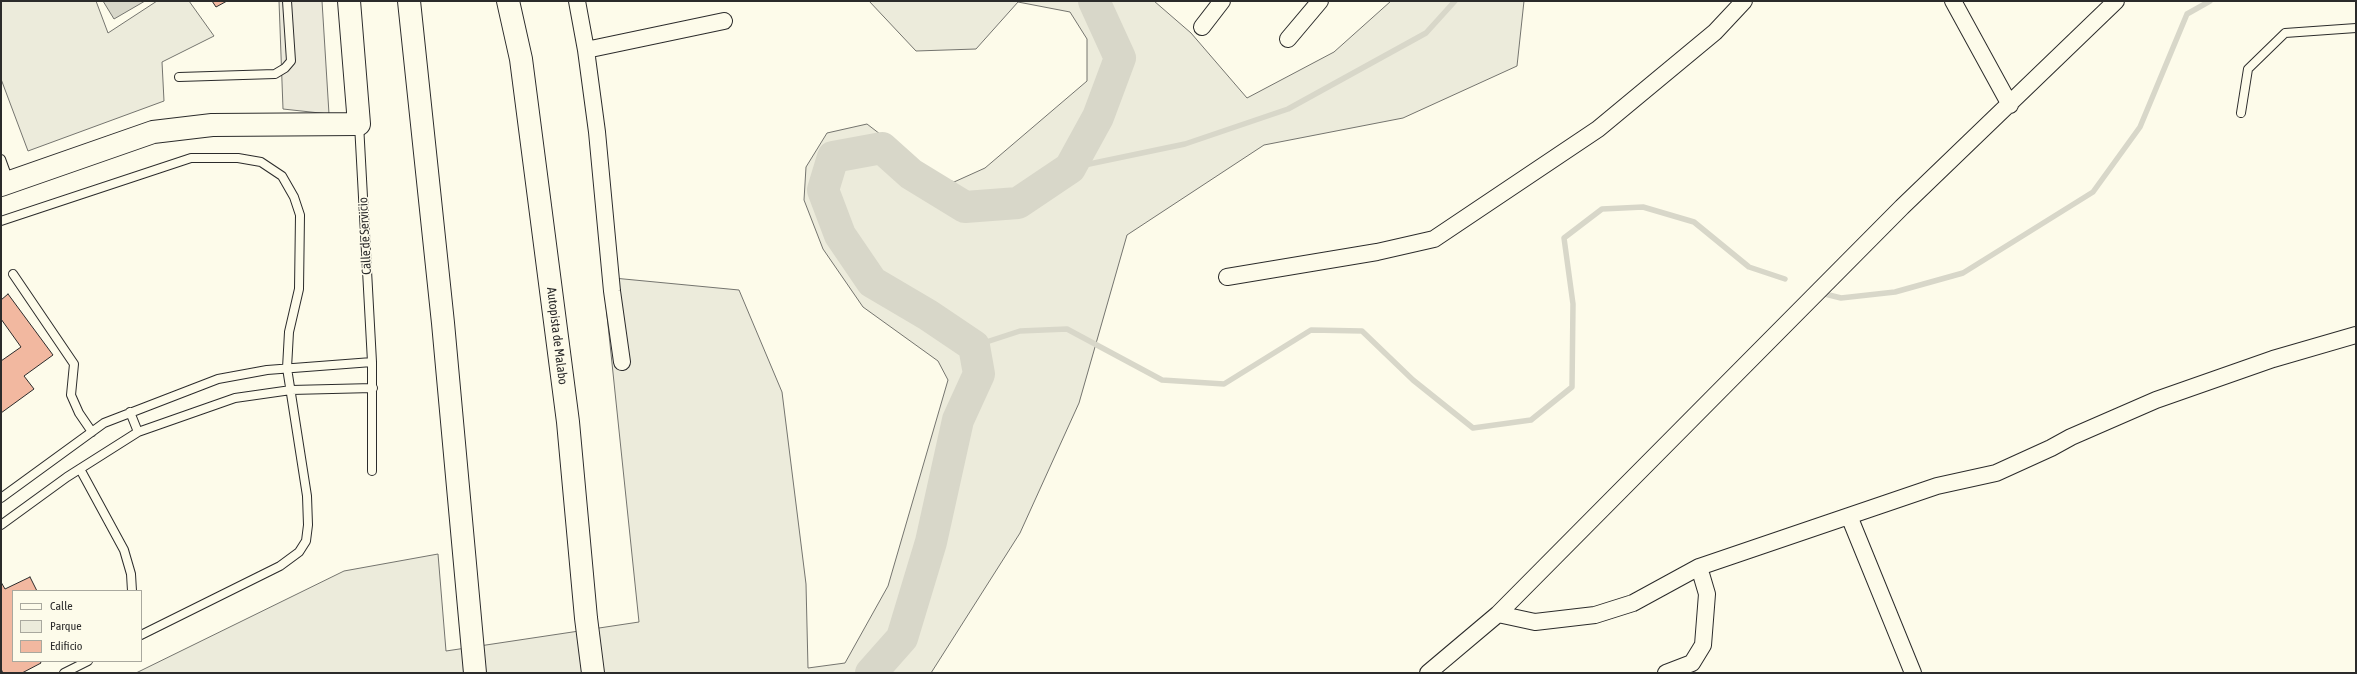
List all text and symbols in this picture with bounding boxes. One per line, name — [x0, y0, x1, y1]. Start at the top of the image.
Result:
street label: Calle de Servicio — [355, 197, 375, 275]
street label: Autopista de Malabo — [543, 286, 571, 386]
legend — [12, 590, 142, 662]
text: Calle — [50, 599, 73, 613]
text: Parque — [50, 619, 82, 633]
text: Edificio — [50, 639, 82, 653]

